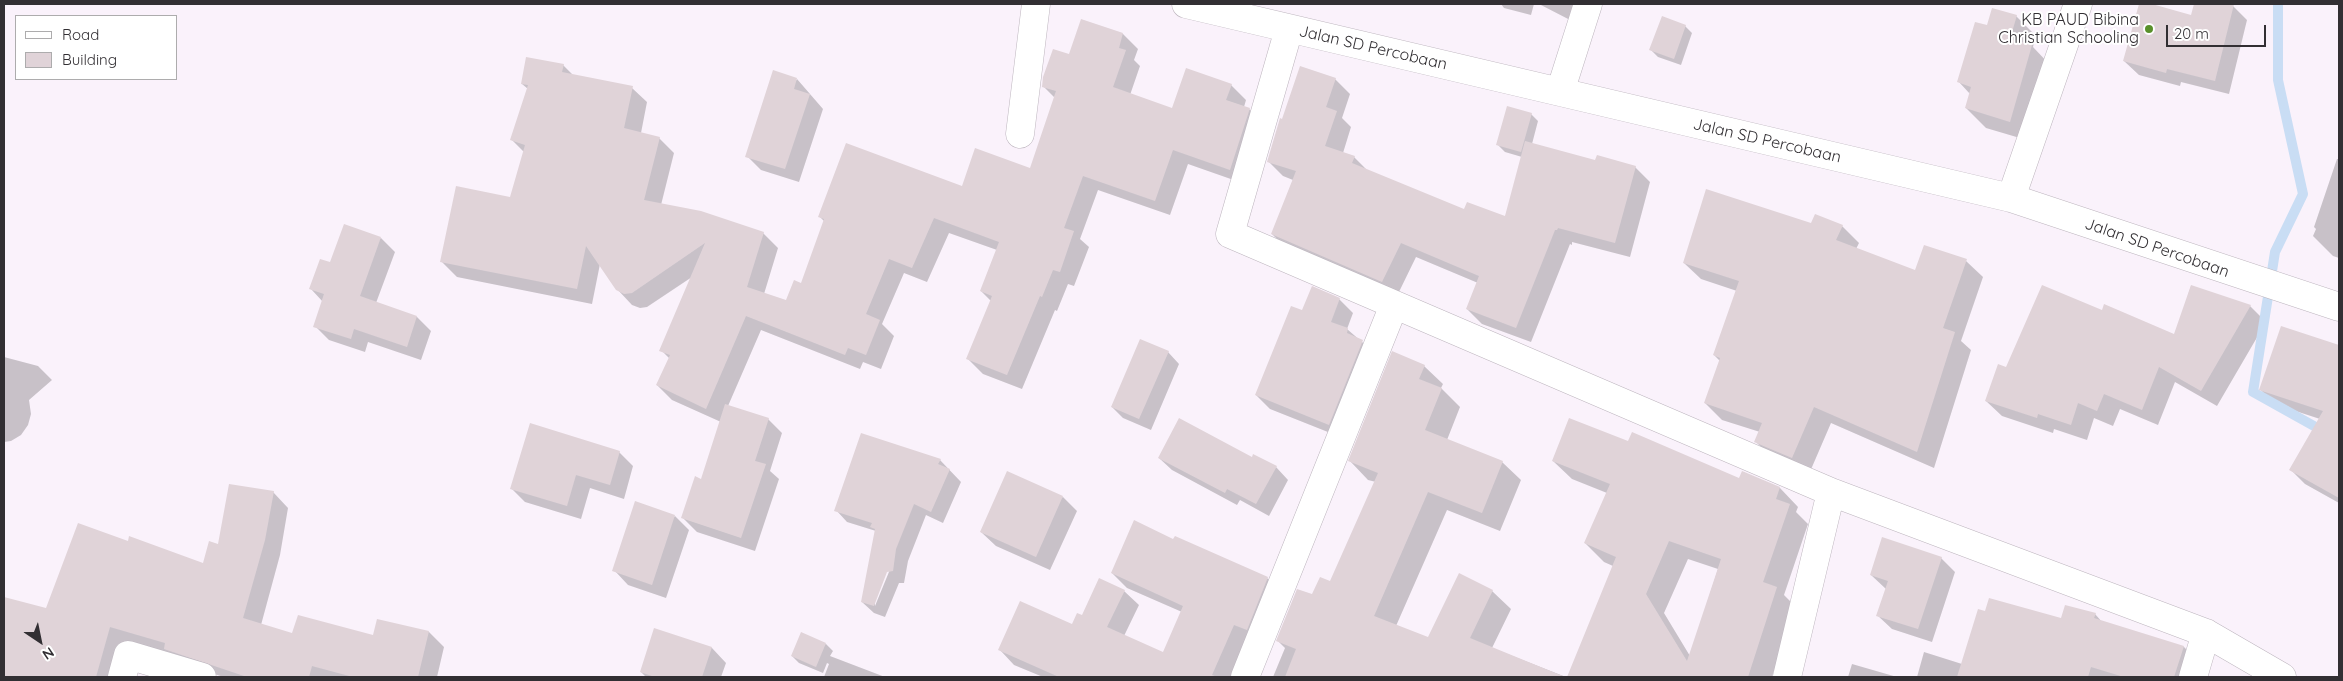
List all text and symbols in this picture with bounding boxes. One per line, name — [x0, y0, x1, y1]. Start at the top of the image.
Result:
place label: KB PAUD Bibina Christian Schooling — [1998, 10, 2139, 48]
legend — [15, 15, 178, 80]
scale bar — [2168, 15, 2268, 47]
street label: Jalan SD Percobaan — [1297, 22, 1449, 74]
marker: KB PAUD Bibina Christian Schooling — [2143, 23, 2155, 35]
text: 20 m — [2174, 24, 2209, 43]
text: Road — [62, 25, 99, 44]
text: Building — [62, 50, 117, 69]
street label: Jalan SD Percobaan — [1691, 115, 1843, 167]
street label: Jalan SD Percobaan — [2082, 214, 2232, 282]
north arrow — [15, 616, 65, 666]
text: N — [39, 643, 58, 664]

